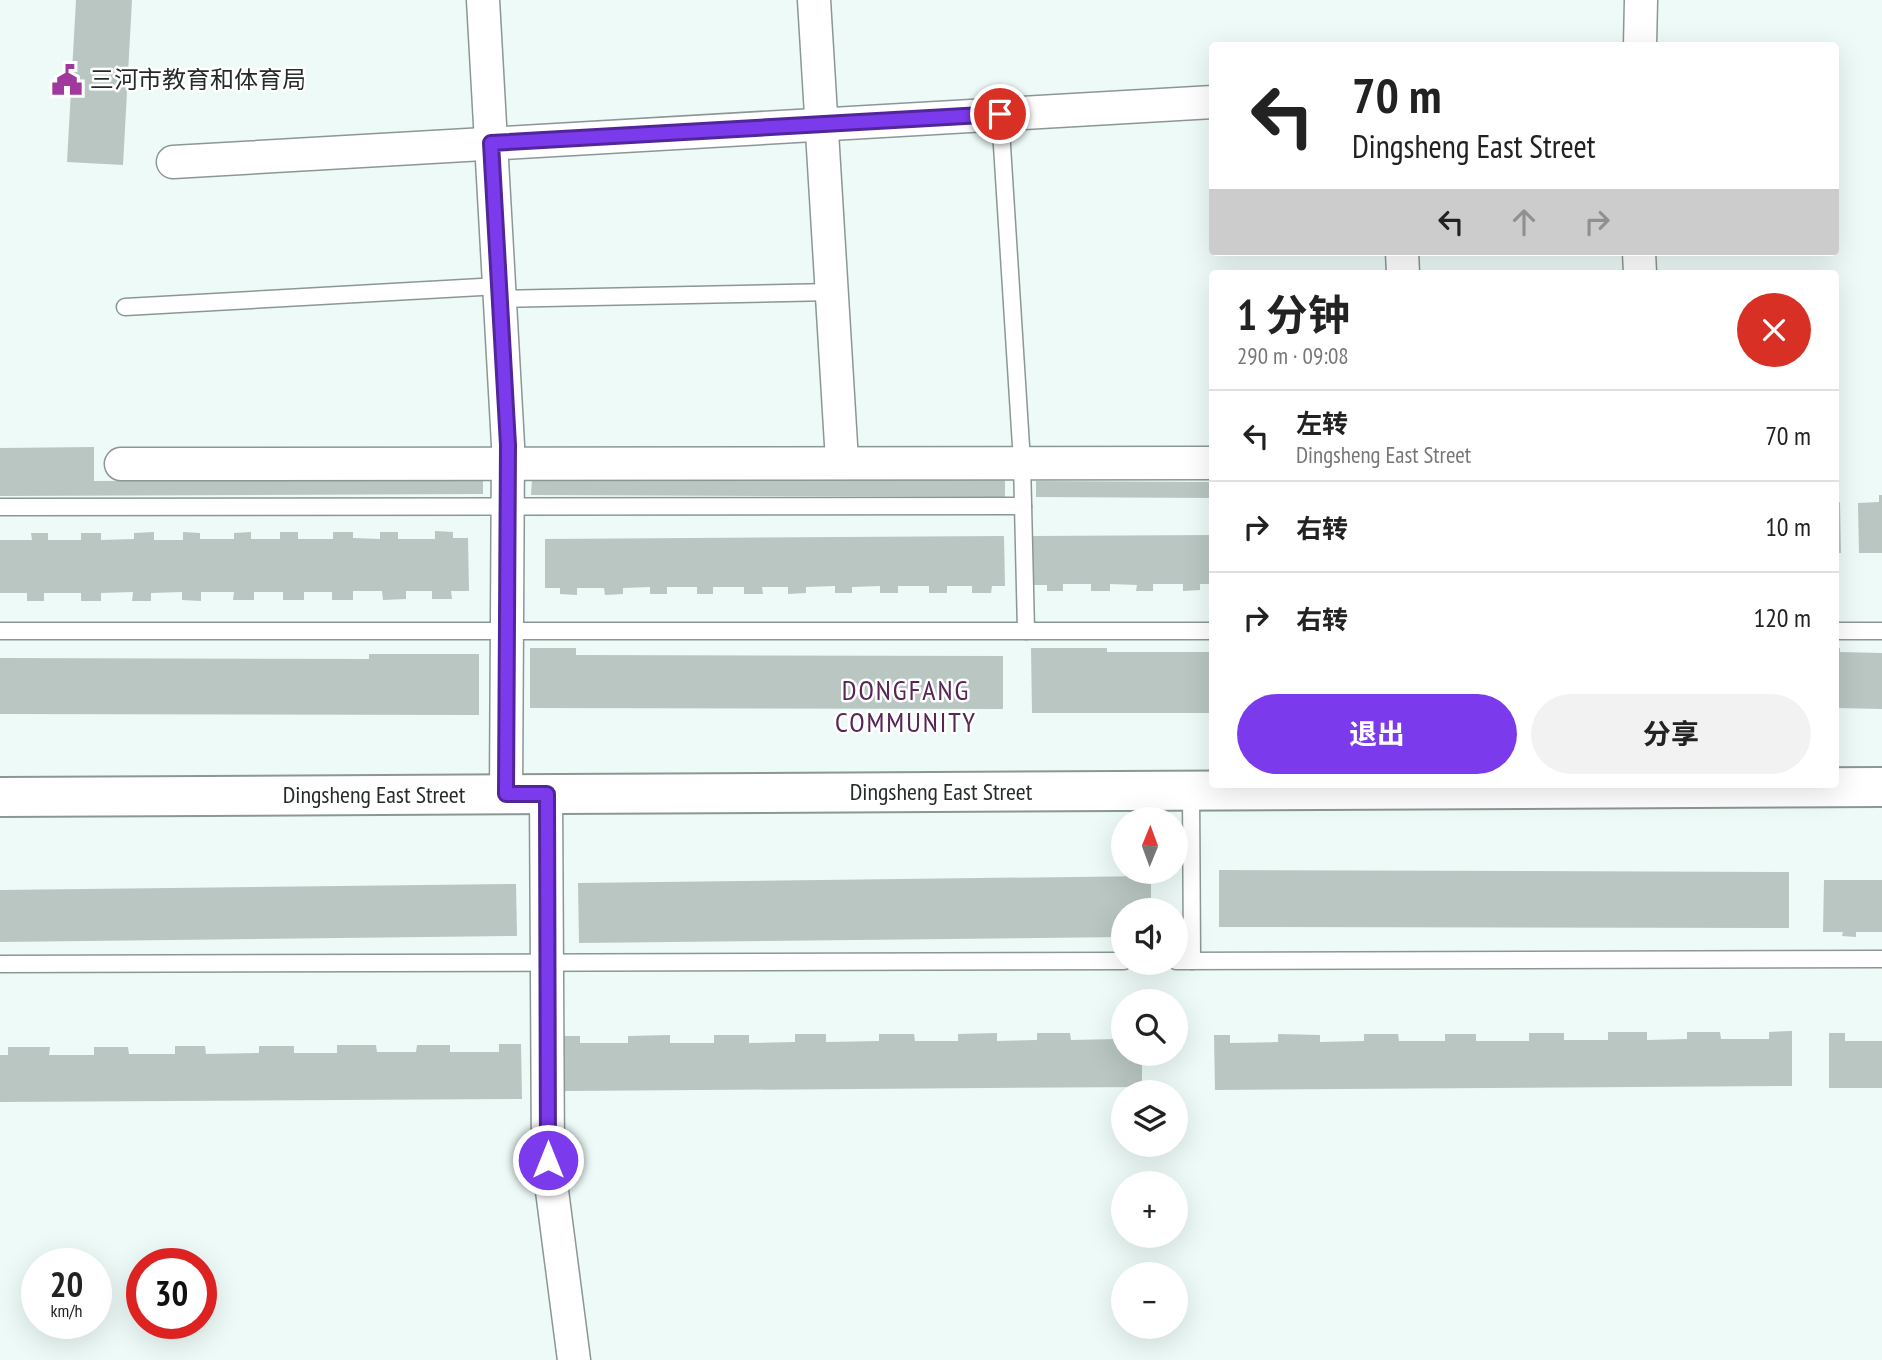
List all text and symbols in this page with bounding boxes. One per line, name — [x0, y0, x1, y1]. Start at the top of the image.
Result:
public building icon: 三河市教育和体育局 — [50, 63, 84, 97]
text: 70 m — [1352, 63, 1441, 127]
place label: 三河市教育和体育局 — [90, 64, 306, 95]
icon: left — [1237, 70, 1328, 161]
pin — [970, 84, 1030, 144]
icon: arrive — [981, 95, 1019, 133]
text: Dingsheng East Street — [1352, 125, 1596, 167]
icon: left — [1432, 203, 1470, 241]
icon: ahead — [1505, 203, 1543, 241]
icon: right — [1578, 203, 1616, 241]
text: 1 分钟 — [1237, 287, 1350, 342]
button: close — [1737, 293, 1811, 367]
text: 290 m · 09:08 — [1237, 341, 1349, 370]
text: 左转 — [1296, 407, 1348, 440]
icon: left — [1237, 417, 1275, 455]
text: 70 m — [1765, 419, 1811, 452]
text: Dingsheng East Street — [1296, 440, 1471, 469]
icon: right — [1237, 508, 1275, 546]
text: 10 m — [1765, 510, 1811, 543]
text: 右转 — [1296, 512, 1348, 545]
icon: right — [1237, 599, 1275, 637]
text: 120 m — [1753, 601, 1811, 634]
text: 右转 — [1296, 603, 1348, 636]
district label: DONGFANG COMMUNITY — [835, 671, 977, 740]
button: 退出 — [1237, 694, 1517, 774]
button: 分享 — [1531, 694, 1811, 774]
street label: Dingsheng East Street — [850, 776, 1033, 807]
street label: Dingsheng East Street — [283, 779, 466, 810]
north arrow — [1111, 807, 1188, 884]
map controls — [1111, 807, 1188, 1339]
button: sound — [1111, 898, 1188, 975]
button: search — [1111, 989, 1188, 1066]
button: layers — [1111, 1080, 1188, 1157]
position arrow — [511, 1123, 585, 1197]
button: + — [1111, 1171, 1188, 1248]
speed limit sign: 30 — [126, 1248, 217, 1339]
text: 20 — [50, 1261, 83, 1307]
button: − — [1111, 1262, 1188, 1339]
text: km/h — [51, 1299, 82, 1322]

